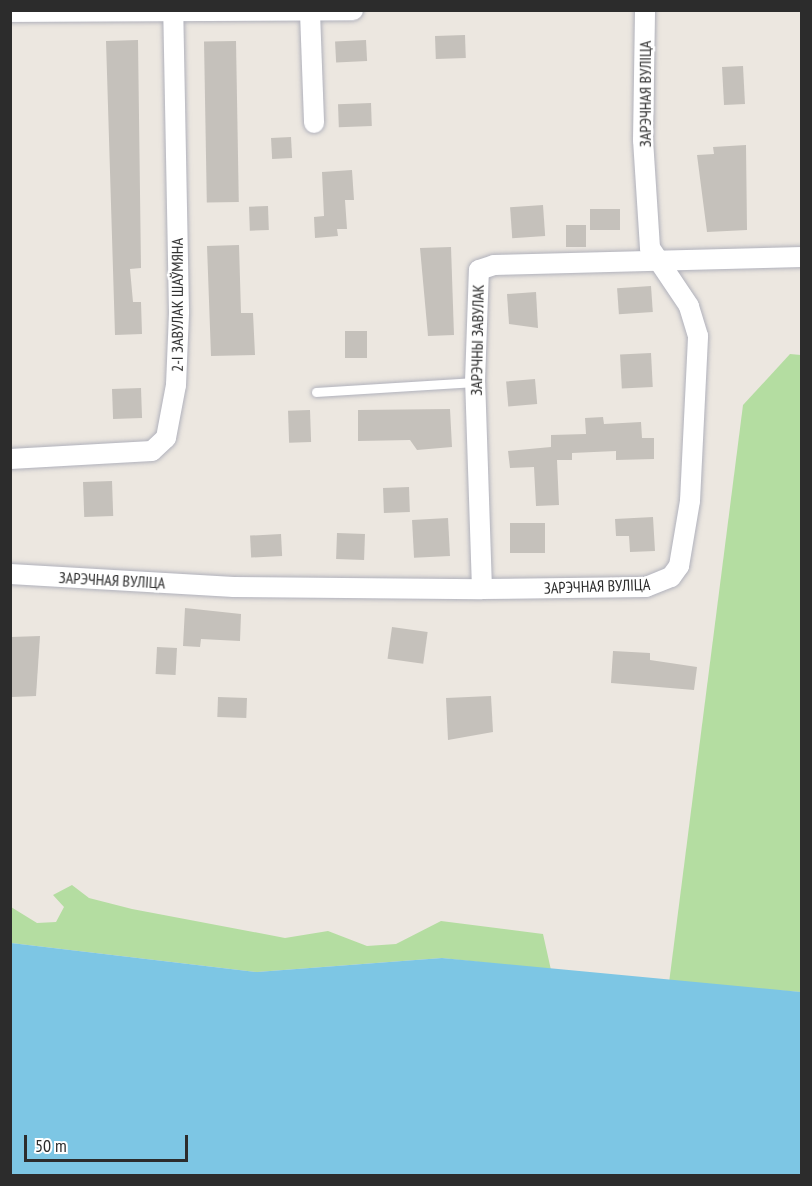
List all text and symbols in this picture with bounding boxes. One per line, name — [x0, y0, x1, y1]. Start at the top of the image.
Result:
street label: ЗАРЭЧНАЯ ВУЛІЦА — [635, 41, 655, 147]
street label: 2-І ЗАВУЛАК ШАЎМЯНА — [167, 238, 187, 372]
street label: ЗАРЭЧНЫ ЗАВУЛАК — [466, 284, 488, 396]
street label: ЗАРЭЧНАЯ ВУЛІЦА — [58, 568, 166, 592]
street label: ЗАРЭЧНАЯ ВУЛІЦА — [543, 575, 651, 597]
scale bar — [27, 1123, 190, 1161]
text: 50 m — [35, 1134, 67, 1157]

